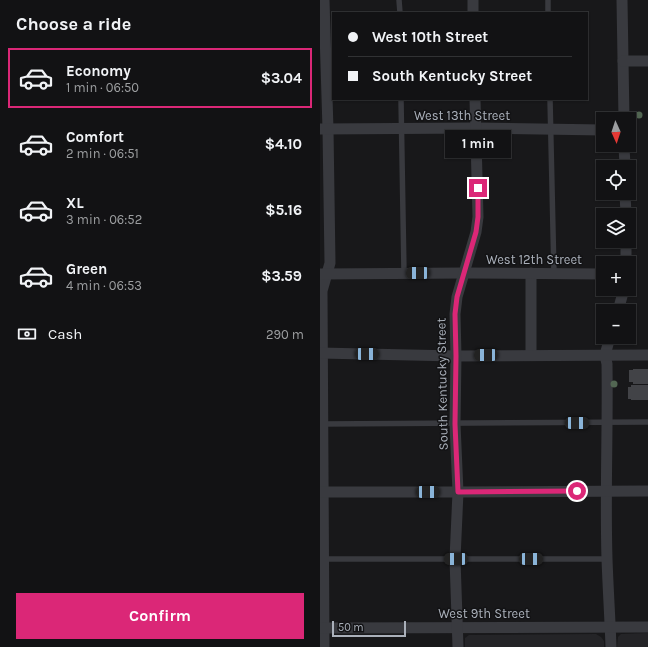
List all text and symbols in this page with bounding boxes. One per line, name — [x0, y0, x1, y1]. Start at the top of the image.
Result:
text: Choose a ride — [16, 13, 131, 35]
text: West 10th Street — [372, 28, 488, 46]
icon: car — [18, 60, 54, 96]
text: Economy — [66, 62, 131, 80]
text: South Kentucky Street — [372, 67, 532, 85]
text: $3.04 — [261, 69, 302, 87]
text: 1 min · 06:50 — [66, 80, 139, 95]
street label: West 13th Street — [414, 108, 510, 123]
north arrow — [596, 112, 636, 152]
map controls — [596, 112, 636, 344]
icon: car — [18, 126, 54, 162]
text: Comfort — [66, 128, 124, 146]
callout: 1 min — [445, 130, 511, 158]
text: $4.10 — [265, 135, 302, 153]
text: 1 min — [462, 136, 494, 151]
text: 2 min · 06:51 — [66, 146, 139, 161]
button: locate — [596, 160, 636, 200]
route end — [469, 179, 487, 197]
icon: car — [18, 192, 54, 228]
text: XL — [66, 194, 84, 212]
text: $5.16 — [265, 201, 302, 219]
button: layers — [596, 208, 636, 248]
text: 3 min · 06:52 — [66, 212, 142, 227]
street label: West 12th Street — [486, 252, 582, 267]
button: + — [596, 256, 636, 296]
icon: car — [18, 258, 54, 294]
text: Green — [66, 260, 107, 278]
text: $3.59 — [261, 267, 302, 285]
car — [406, 267, 430, 279]
text: 4 min · 06:53 — [66, 278, 142, 293]
button: − — [596, 304, 636, 344]
street label: South Kentucky Street — [433, 318, 451, 450]
icon: cash — [16, 323, 38, 345]
text: Cash — [48, 325, 82, 343]
text: 290 m — [266, 327, 304, 342]
car — [355, 348, 379, 360]
car — [474, 349, 498, 361]
car — [565, 417, 589, 429]
route start — [568, 482, 586, 500]
car — [416, 486, 440, 498]
car — [444, 553, 468, 565]
car — [519, 553, 543, 565]
button: Confirm — [16, 593, 304, 639]
street label: West 9th Street — [438, 606, 530, 621]
scale bar — [332, 619, 406, 638]
text: 50 m — [338, 621, 364, 634]

